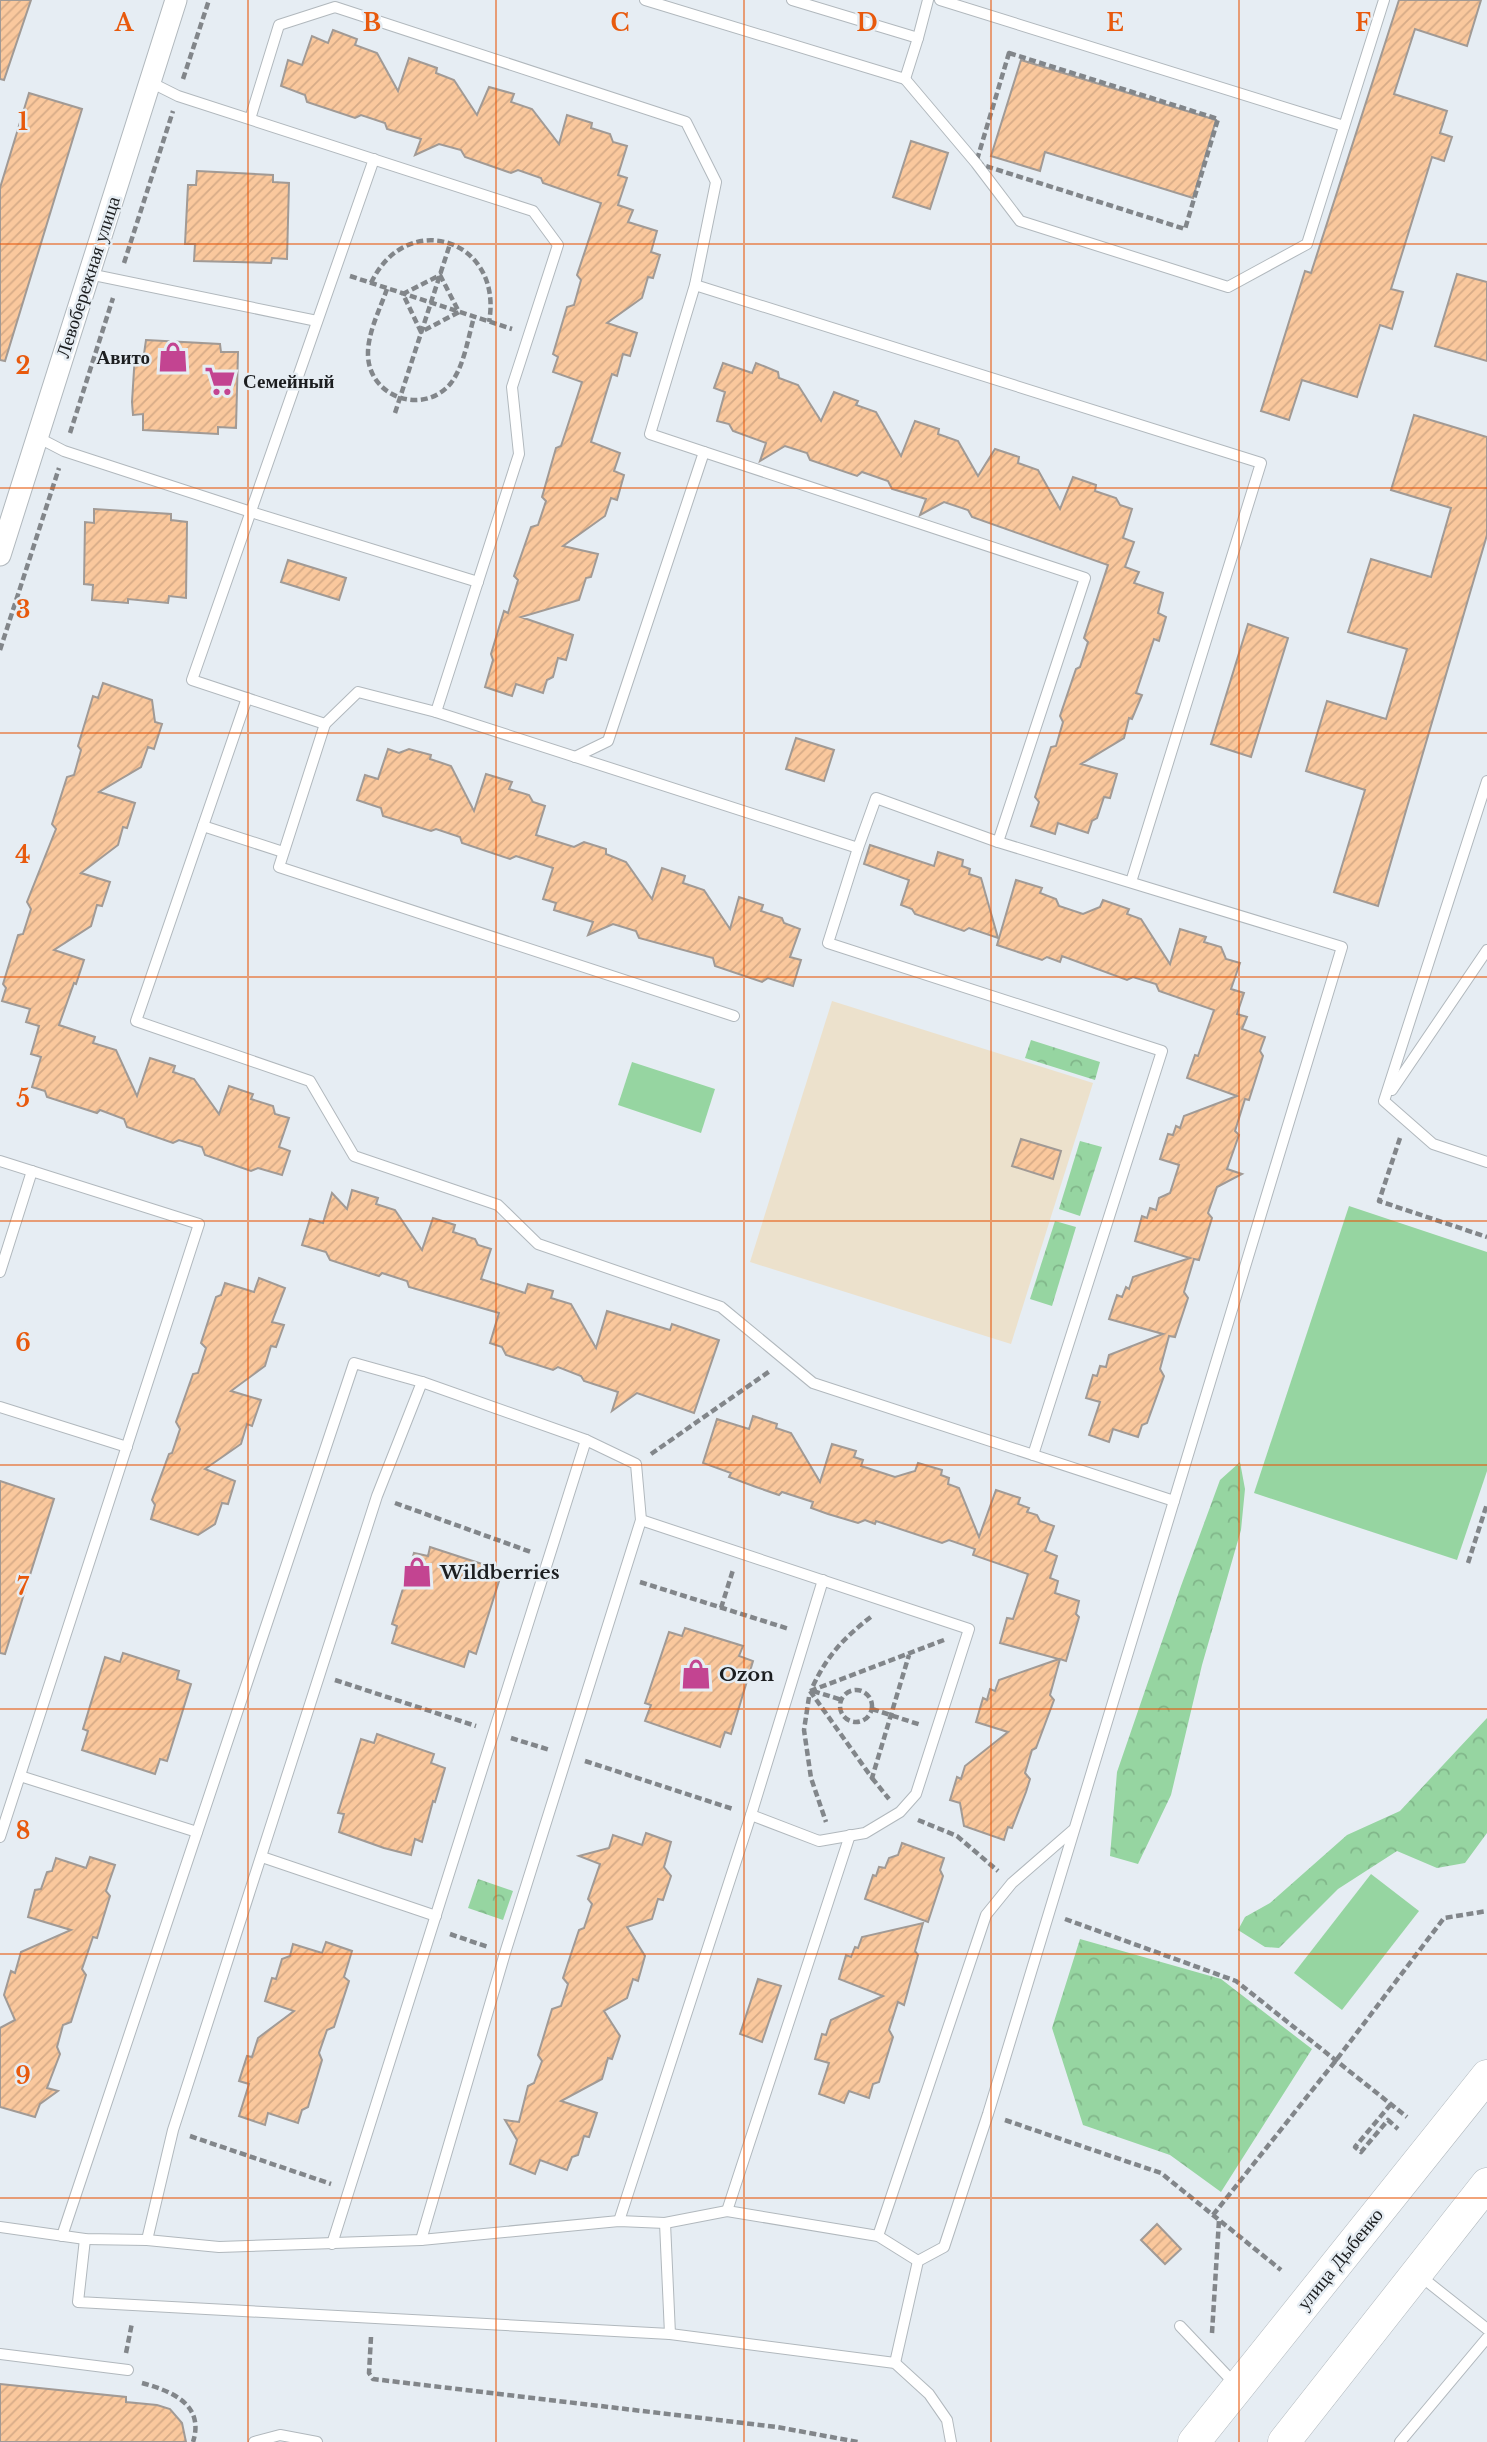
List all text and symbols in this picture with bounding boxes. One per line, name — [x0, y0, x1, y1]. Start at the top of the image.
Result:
text: A — [114, 9, 135, 37]
text: B — [363, 9, 381, 37]
text: C — [611, 9, 629, 37]
text: D — [856, 9, 878, 37]
text: E — [1106, 9, 1124, 37]
text: F — [1355, 9, 1371, 37]
text: 1 — [18, 108, 28, 136]
street label: Левобережная улица — [51, 193, 125, 361]
shop icon: Авито — [156, 340, 190, 374]
place label: Авито — [96, 346, 150, 369]
text: 2 — [16, 352, 30, 380]
supermarket icon: Семейный — [203, 364, 237, 398]
place label: Семейный — [243, 370, 334, 393]
text: 3 — [16, 596, 30, 624]
text: 4 — [15, 841, 31, 869]
text: 5 — [16, 1085, 30, 1113]
text: 6 — [15, 1329, 31, 1357]
shop icon: Wildberries — [400, 1555, 434, 1589]
place label: Wildberries — [439, 1561, 560, 1584]
text: 7 — [17, 1573, 30, 1601]
shop icon: Ozon — [679, 1657, 713, 1691]
place label: Ozon — [719, 1663, 774, 1686]
text: 8 — [16, 1817, 30, 1845]
text: 9 — [15, 2062, 31, 2090]
street label: улица Дыбенко — [1292, 2204, 1388, 2314]

